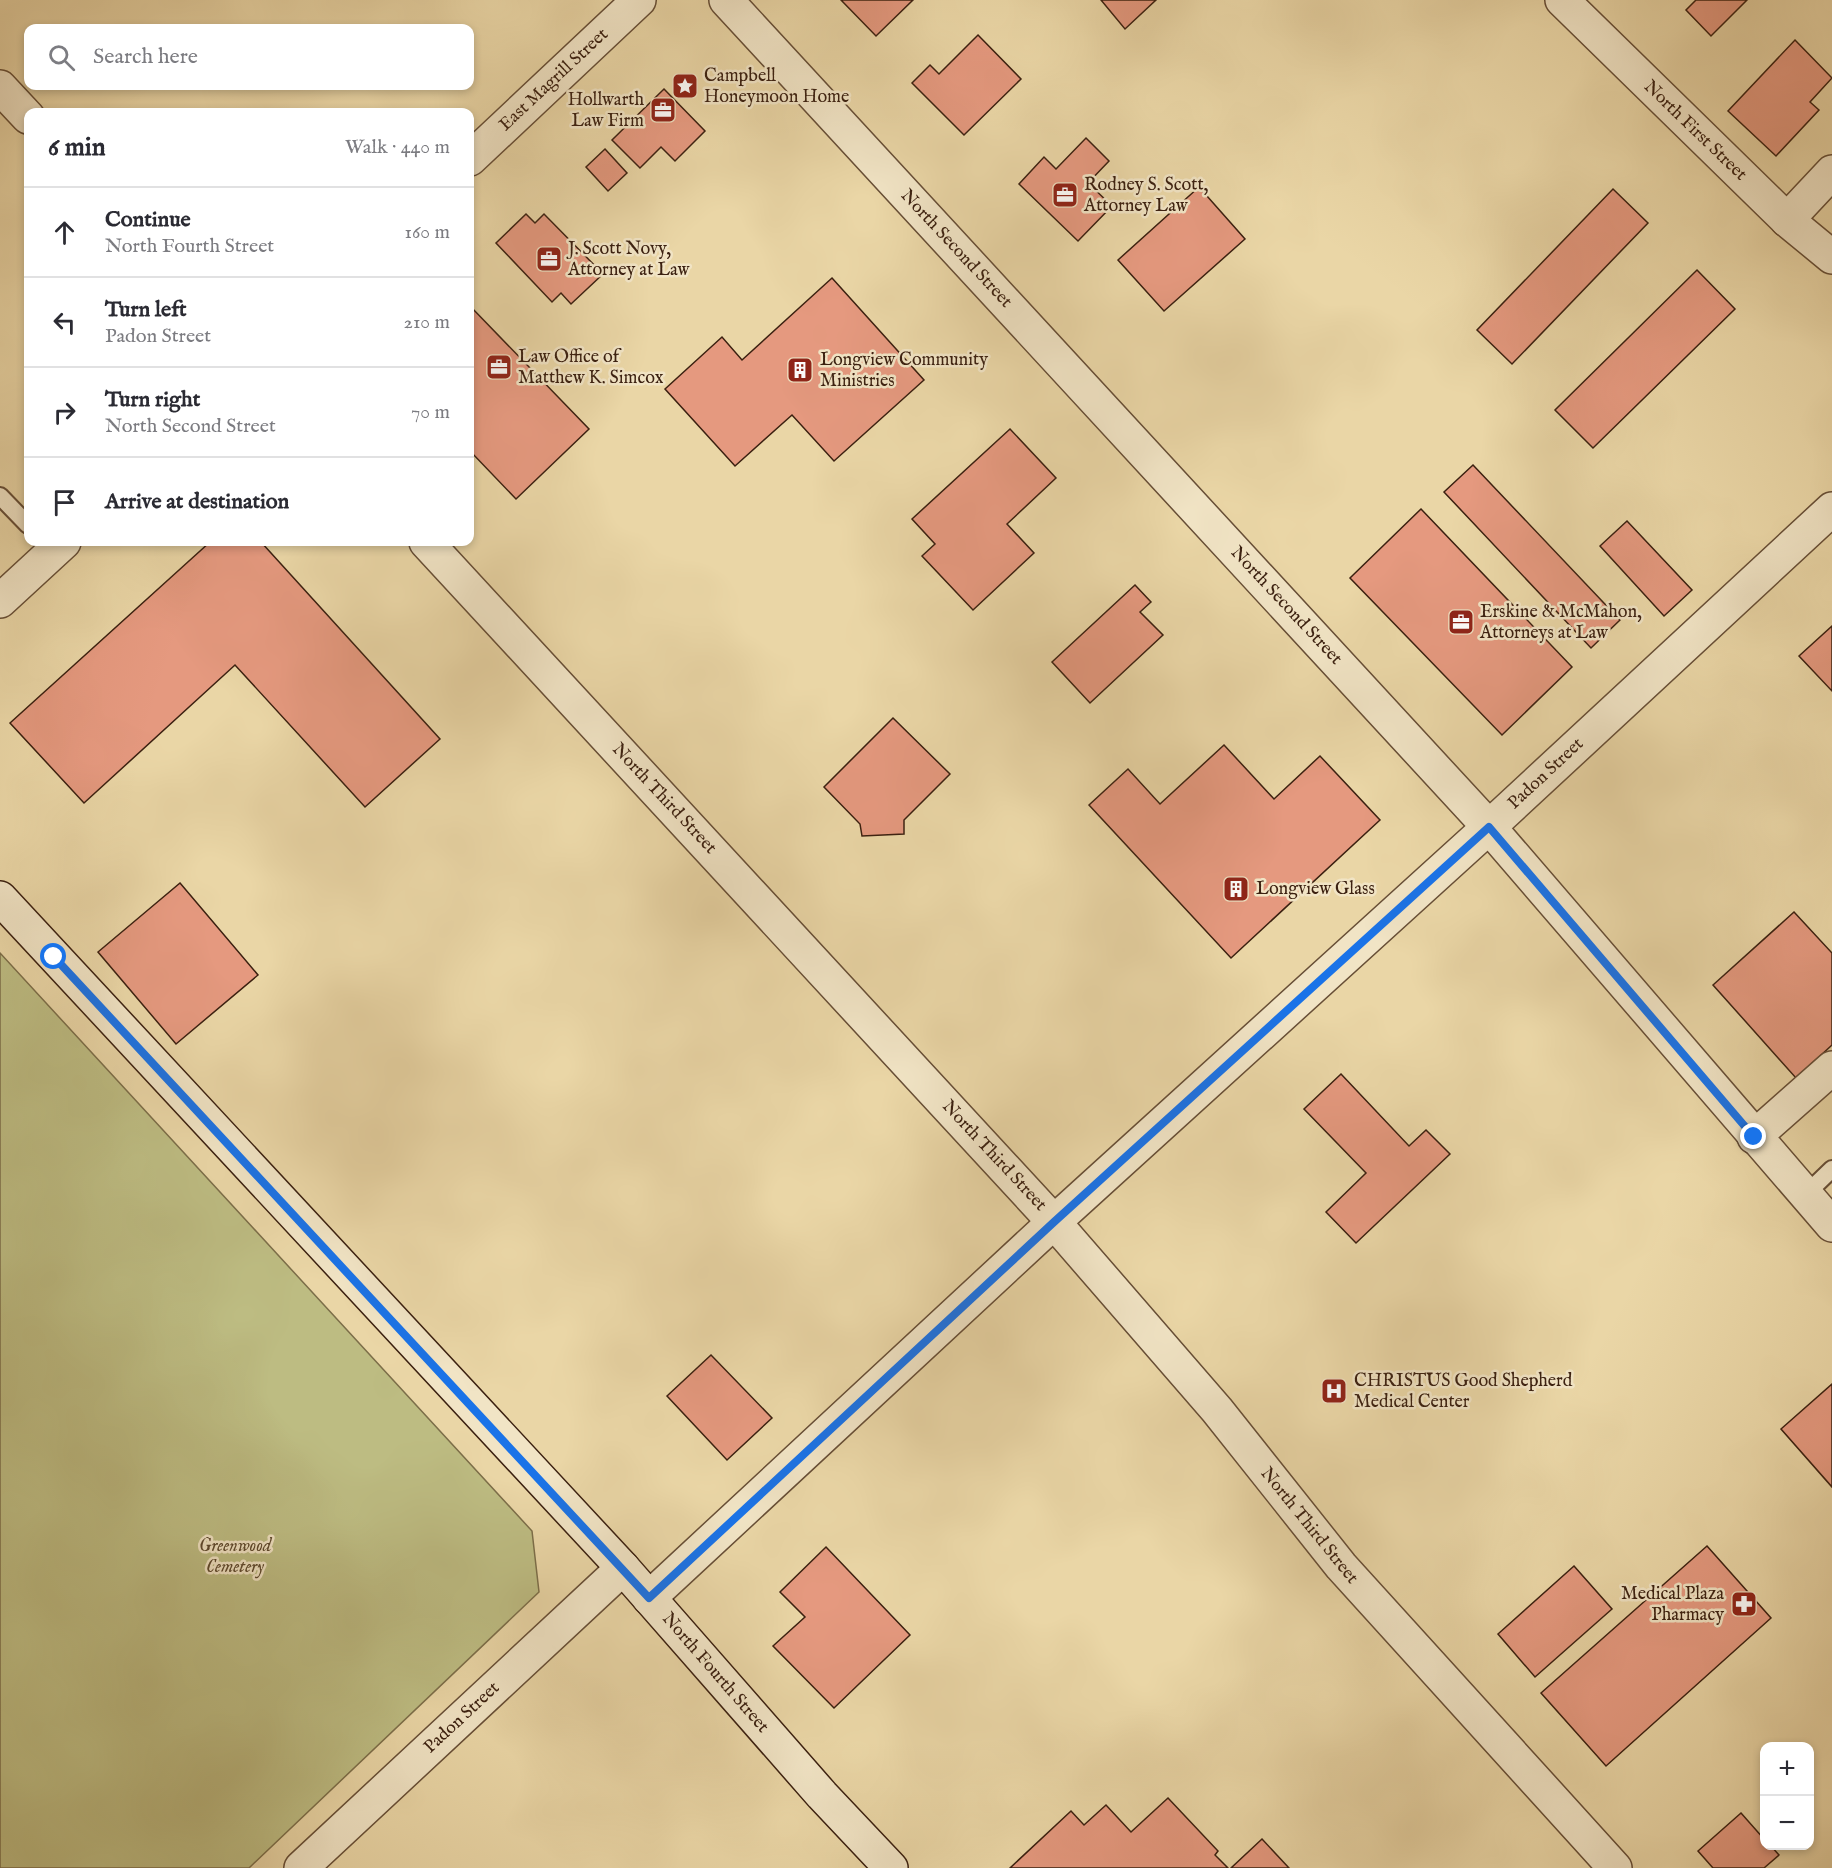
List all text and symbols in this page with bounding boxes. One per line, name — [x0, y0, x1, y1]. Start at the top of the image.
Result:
street label: East Magrill Street — [495, 23, 613, 137]
search box — [24, 24, 474, 90]
icon: search — [45, 41, 78, 74]
text: Search here — [93, 43, 198, 71]
place label: Campbell Honeymoon Home — [704, 65, 849, 109]
place icon: Campbell Honeymoon Home — [670, 71, 700, 101]
street label: North First Street — [1638, 76, 1752, 186]
place label: Hollwarth Law Firm — [568, 89, 644, 133]
office icon: Hollwarth Law Firm — [648, 95, 678, 125]
text: 6 min — [48, 131, 106, 164]
text: Walk · 440 m — [345, 135, 450, 160]
place label: Rodney S. Scott, Attorney Law — [1083, 174, 1209, 218]
office icon: Rodney S. Scott, Attorney Law — [1050, 180, 1080, 210]
street label: North Second Street — [895, 185, 1017, 313]
text: Continue — [105, 206, 191, 234]
icon: ahead — [48, 216, 81, 249]
text: 160 m — [404, 220, 450, 245]
text: North Fourth Street — [105, 234, 274, 259]
place label: J. Scott Novy, Attorney at Law — [566, 238, 691, 282]
office icon: J. Scott Novy, Attorney at Law — [534, 244, 564, 274]
text: Turn left — [105, 296, 187, 324]
icon: left — [48, 306, 81, 339]
text: 210 m — [404, 310, 450, 335]
text: Padon Street — [105, 324, 211, 349]
place label: Law Office of Matthew K. Simcox — [518, 346, 664, 390]
place label: Longview Community Ministries — [820, 349, 988, 393]
office icon: Law Office of Matthew K. Simcox — [484, 352, 514, 382]
building icon: Longview Community Ministries — [785, 355, 815, 385]
text: Turn right — [105, 386, 200, 414]
icon: right — [48, 396, 81, 429]
text: 70 m — [411, 400, 450, 425]
text: North Second Street — [105, 414, 276, 439]
icon: arrive — [48, 486, 81, 519]
text: Arrive at destination — [105, 488, 289, 516]
street label: North Second Street — [1225, 542, 1347, 670]
place label: Erskine & McMahon, Attorneys at Law — [1479, 601, 1642, 645]
office icon: Erskine & McMahon, Attorneys at Law — [1446, 607, 1476, 637]
street label: Padon Street — [1503, 733, 1589, 815]
street label: North Third Street — [607, 739, 721, 859]
building icon: Longview Glass — [1221, 874, 1251, 904]
place label: Longview Glass — [1256, 878, 1375, 901]
route start — [40, 943, 66, 969]
street label: North Third Street — [937, 1096, 1051, 1216]
route end — [1740, 1123, 1766, 1149]
place label: CHRISTUS Good Shepherd Medical Center — [1354, 1370, 1573, 1414]
hospital icon: CHRISTUS Good Shepherd Medical Center — [1319, 1376, 1349, 1406]
street label: North Third Street — [1255, 1463, 1363, 1589]
park label: Greenwood Cemetery — [199, 1535, 273, 1579]
place label: Medical Plaza Pharmacy — [1621, 1583, 1724, 1627]
pharmacy icon: Medical Plaza Pharmacy — [1729, 1589, 1759, 1619]
street label: North Fourth Street — [656, 1608, 774, 1738]
street label: Padon Street — [419, 1677, 505, 1759]
map controls — [1760, 1742, 1814, 1850]
button: + — [1760, 1742, 1814, 1796]
button: − — [1760, 1796, 1814, 1850]

